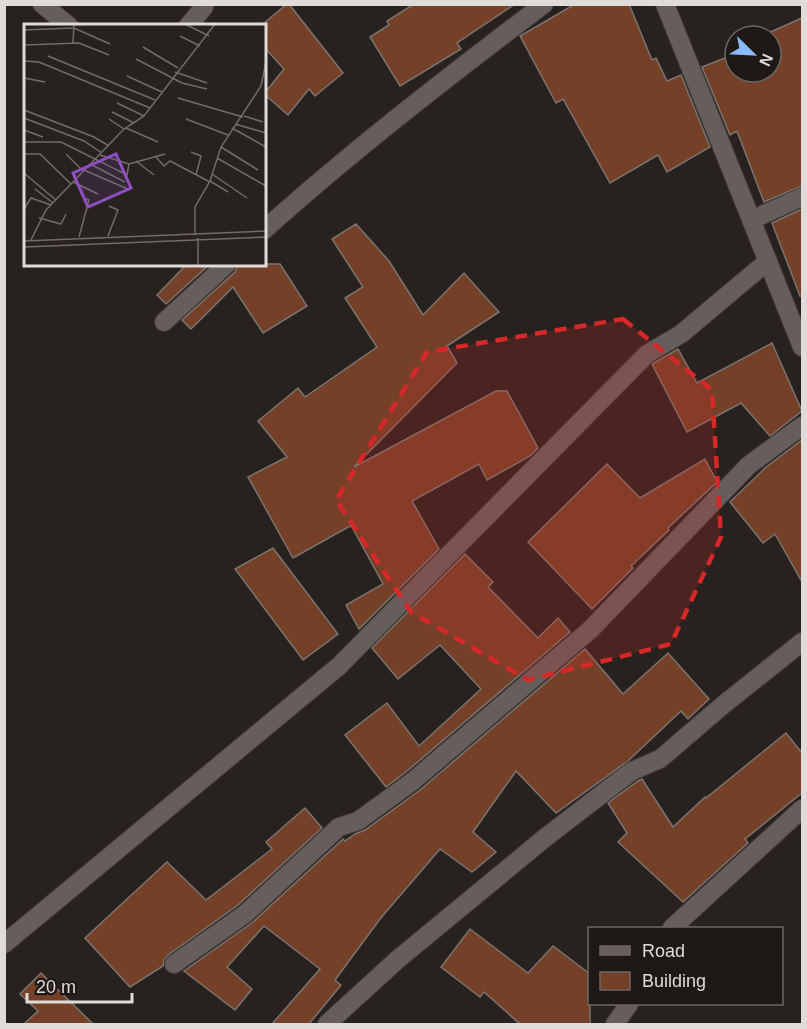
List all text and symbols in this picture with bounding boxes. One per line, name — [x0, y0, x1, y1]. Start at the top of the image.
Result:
inset map — [24, 24, 266, 266]
north arrow — [723, 24, 783, 84]
text: N — [756, 51, 776, 69]
legend — [588, 927, 783, 1005]
text: Road — [642, 941, 685, 961]
scale bar — [27, 966, 132, 1004]
text: Building — [642, 971, 706, 991]
text: 20 m — [36, 977, 76, 997]

